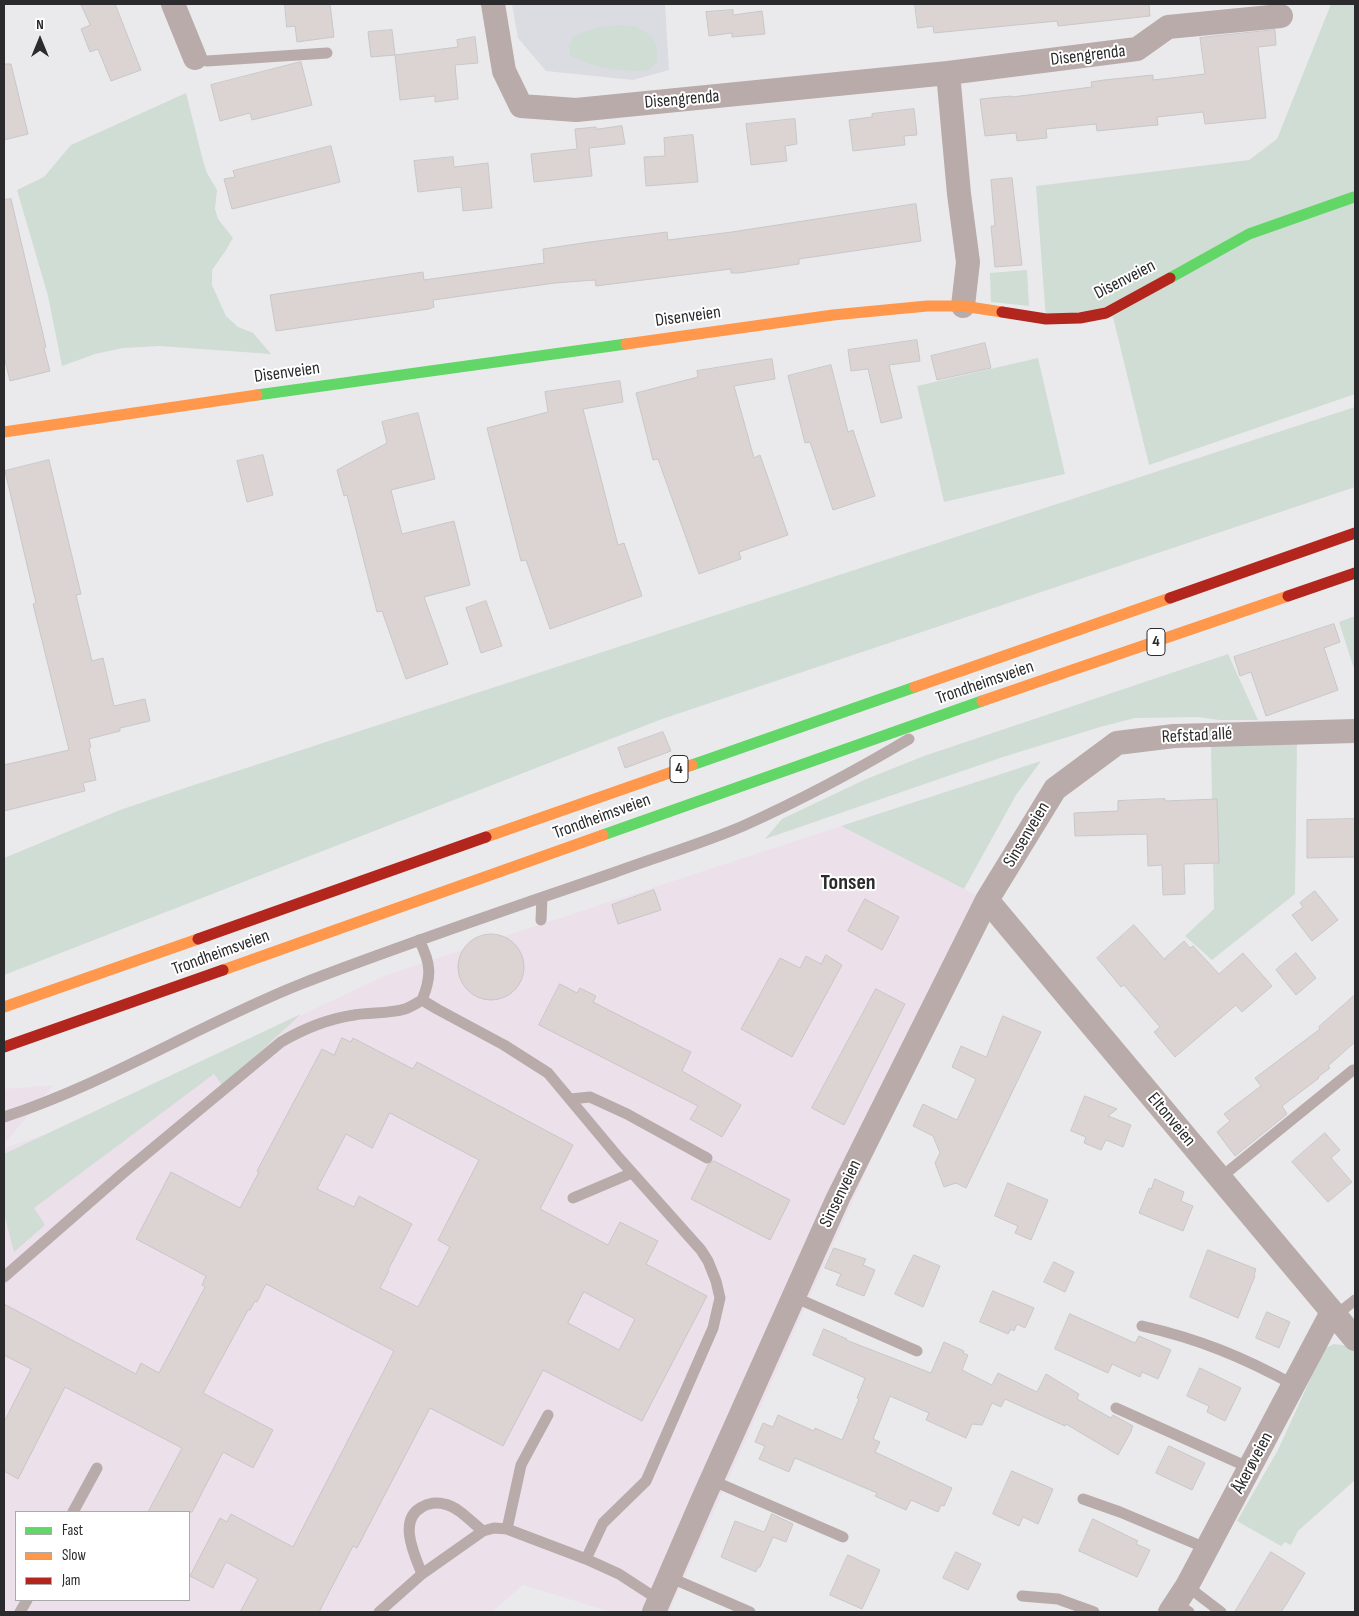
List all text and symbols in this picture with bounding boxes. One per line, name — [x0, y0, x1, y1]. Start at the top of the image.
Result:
north arrow — [15, 15, 65, 65]
text: N — [36, 16, 44, 33]
street label: Disengrenda — [1049, 41, 1127, 71]
street label: Disengrenda — [644, 86, 720, 114]
street label: Disenveien — [1091, 255, 1159, 305]
street label: Disenveien — [654, 302, 722, 332]
street label: Disenveien — [253, 358, 321, 388]
road number: 4 — [1147, 628, 1165, 656]
street label: Trondheimsveien — [933, 656, 1037, 710]
street label: Refstad allé — [1161, 723, 1233, 749]
road number: 4 — [670, 756, 688, 782]
street label: Trondheimsveien — [550, 789, 654, 845]
street label: Sinsenveien — [999, 798, 1055, 872]
district label: Tonsen — [820, 870, 876, 896]
street label: Trondheimsveien — [169, 925, 273, 981]
street label: Eltonveien — [1142, 1089, 1200, 1151]
street label: Sinsenveien — [815, 1157, 867, 1231]
street label: Åkerøveien — [1228, 1429, 1278, 1497]
legend — [15, 1511, 190, 1601]
text: Fast — [62, 1521, 83, 1540]
text: Slow — [62, 1546, 86, 1565]
text: Jam — [62, 1571, 80, 1590]

